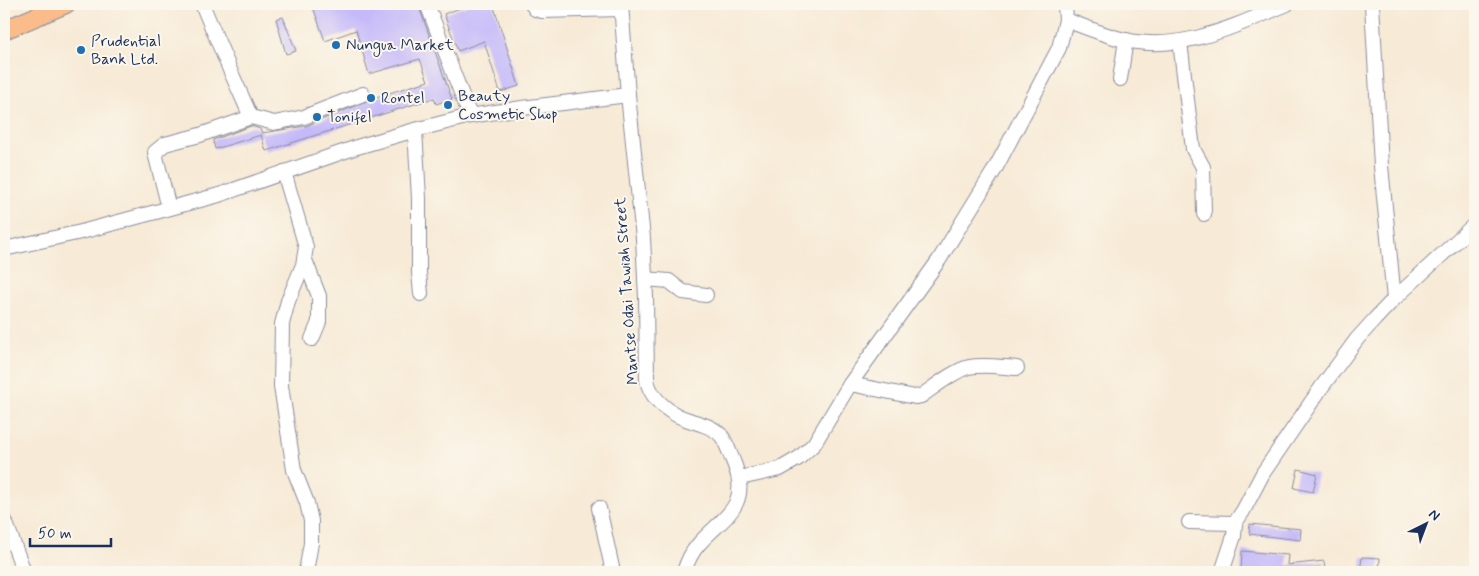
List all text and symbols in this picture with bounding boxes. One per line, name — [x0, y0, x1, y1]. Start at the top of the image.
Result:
place label: Prudential Bank Ltd. — [91, 31, 161, 70]
place label: Nungua Market — [346, 35, 454, 57]
marker: Nungua Market — [330, 39, 342, 51]
marker: Prudential Bank Ltd. — [75, 44, 87, 56]
place label: Beauty Cosmetic Shop — [458, 86, 558, 125]
place label: Rontel — [381, 88, 425, 109]
marker: Rontel — [365, 92, 377, 104]
marker: Beauty Cosmetic Shop — [442, 99, 454, 111]
place label: Tonifel — [327, 107, 372, 128]
marker: Tonifel — [311, 111, 323, 123]
street label: Mantse Odai Tawiah Street — [610, 196, 644, 385]
north arrow — [1402, 498, 1452, 548]
text: N — [1425, 505, 1444, 525]
scale bar — [30, 516, 111, 548]
text: 50 m — [38, 524, 72, 544]

